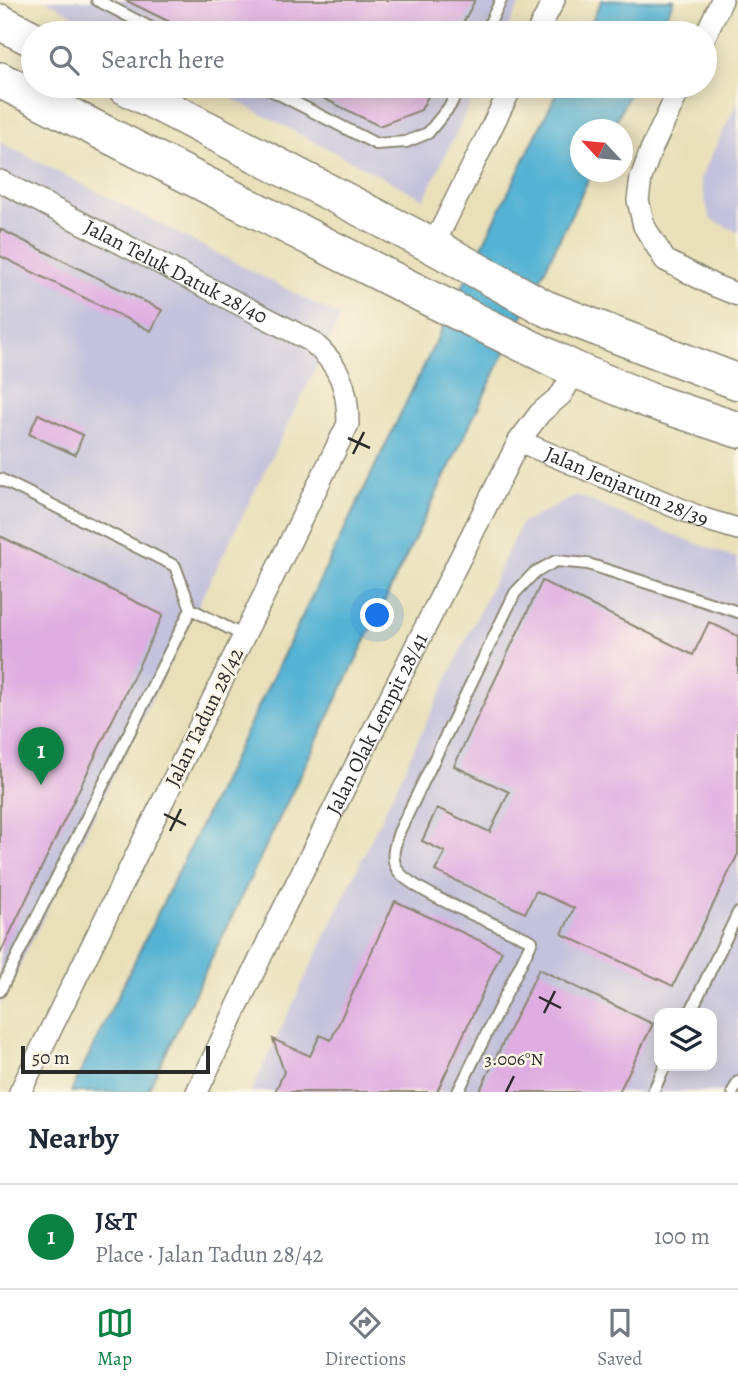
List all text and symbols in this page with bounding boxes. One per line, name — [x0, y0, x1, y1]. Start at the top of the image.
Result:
search box — [21, 21, 717, 98]
icon: search — [45, 41, 83, 79]
text: Search here — [101, 42, 225, 77]
north arrow — [570, 119, 633, 182]
street label: Jalan Teluk Datuk 28/40 — [80, 213, 273, 330]
street label: Jalan Jenjarum 28/39 — [541, 440, 713, 533]
your location — [360, 598, 394, 632]
street label: Jalan Olak Lempit 28/41 — [319, 628, 434, 819]
street label: Jalan Tadun 28/42 — [158, 643, 250, 791]
pin: 1 — [18, 727, 64, 785]
map controls — [654, 1008, 717, 1071]
button: layers — [654, 1008, 717, 1071]
scale bar — [21, 1043, 210, 1075]
text: 50 m — [32, 1045, 70, 1071]
text: 3.006°N — [485, 1047, 543, 1071]
text: Nearby — [28, 1118, 119, 1158]
text: J&T — [95, 1204, 137, 1239]
text: 1 — [47, 1221, 55, 1252]
text: 100 m — [654, 1221, 710, 1252]
text: Place · Jalan Tadun 28/42 — [95, 1239, 323, 1270]
tab: Map — [96, 1304, 134, 1372]
tab: Directions — [325, 1304, 406, 1372]
tab: Saved — [597, 1304, 642, 1372]

